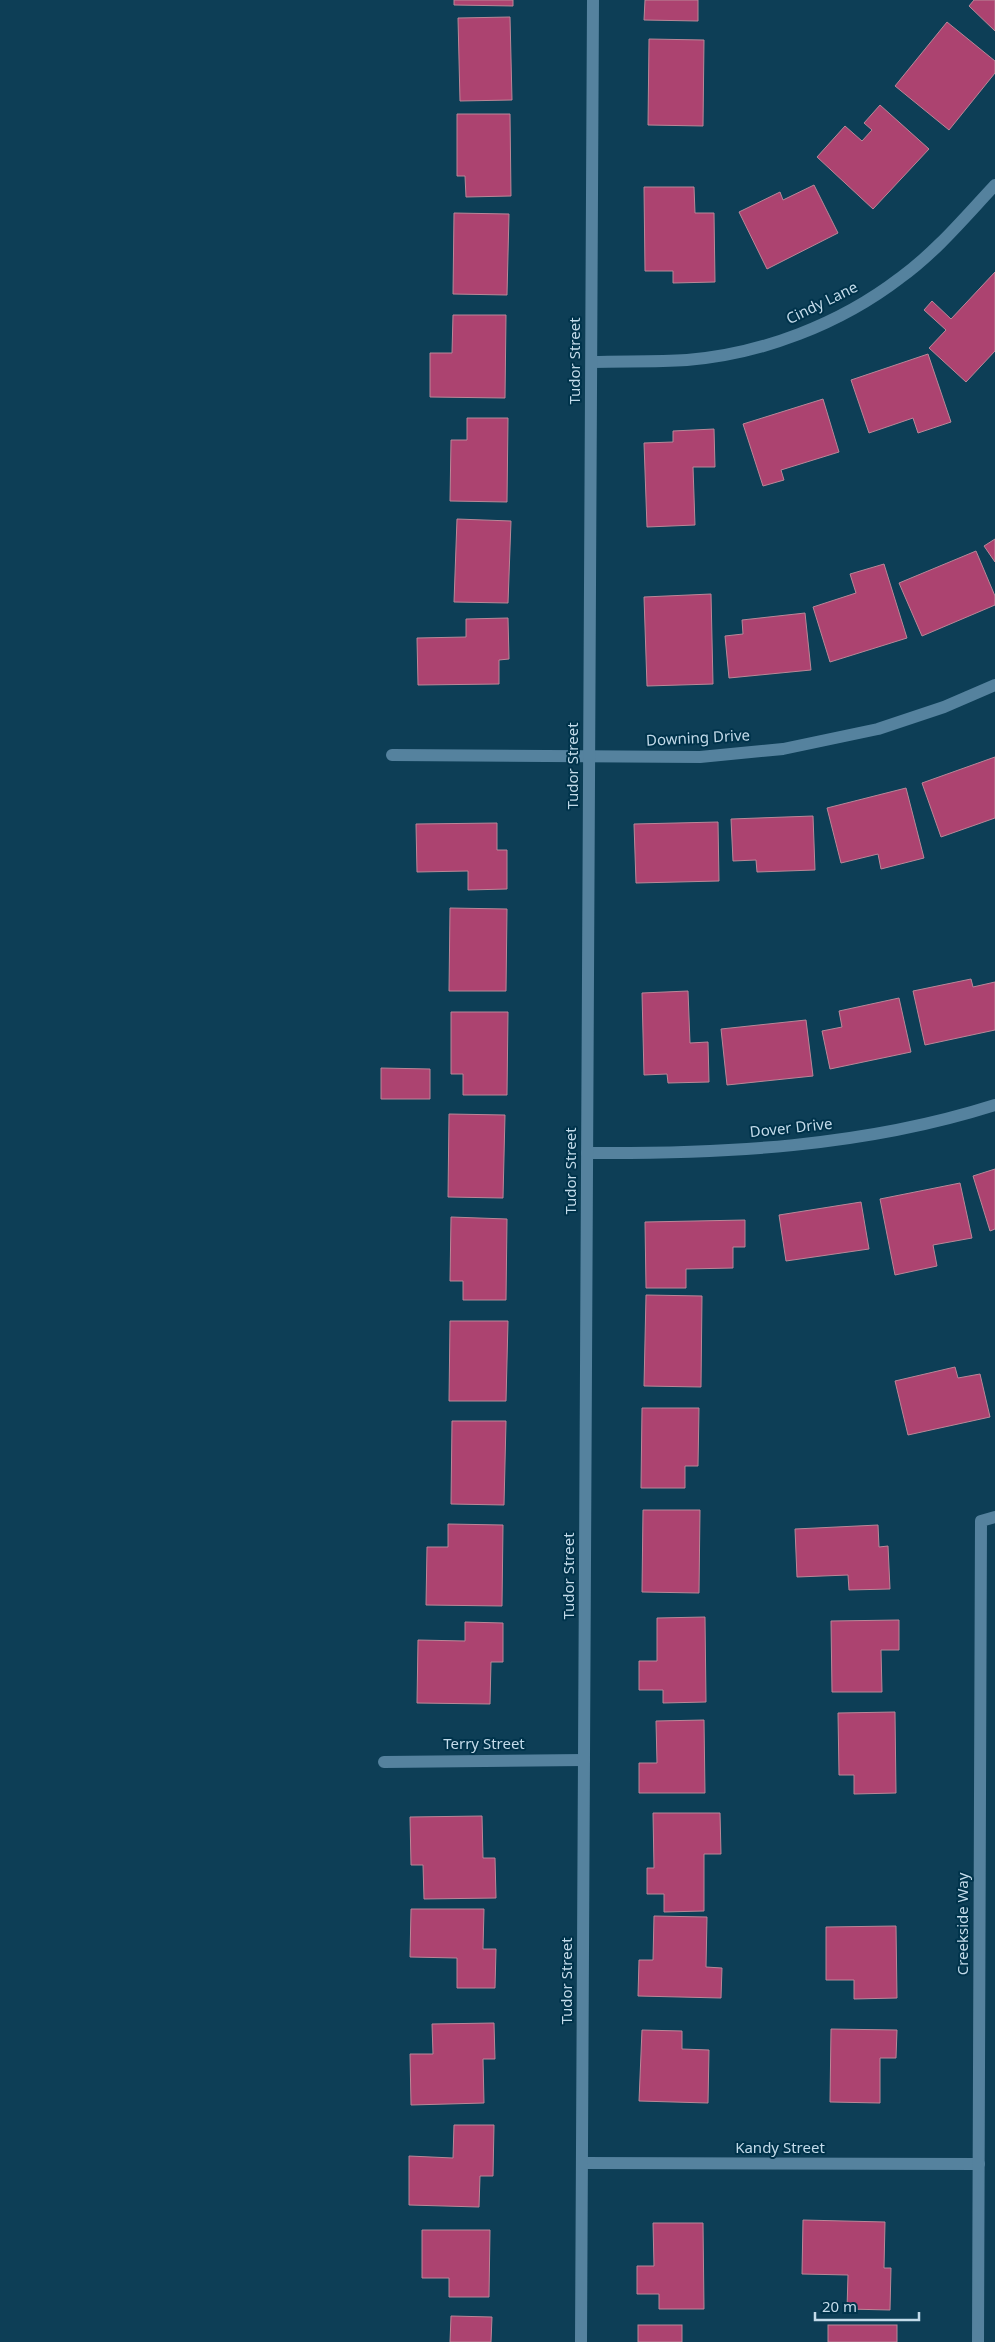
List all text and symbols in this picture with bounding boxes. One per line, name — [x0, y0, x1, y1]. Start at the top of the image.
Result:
street label: Cindy Lane — [782, 276, 861, 328]
street label: Tudor Street — [564, 317, 584, 405]
street label: Tudor Street — [562, 722, 582, 810]
street label: Downing Drive — [645, 724, 750, 750]
street label: Dover Drive — [749, 1113, 833, 1141]
street label: Tudor Street — [560, 1127, 580, 1215]
street label: Tudor Street — [558, 1532, 578, 1620]
street label: Terry Street — [443, 1733, 525, 1753]
street label: Creekside Way — [952, 1872, 972, 1975]
street label: Tudor Street — [556, 1937, 576, 2025]
street label: Kandy Street — [735, 2137, 825, 2157]
scale bar — [815, 2290, 919, 2322]
text: 20 m — [822, 2296, 857, 2316]

